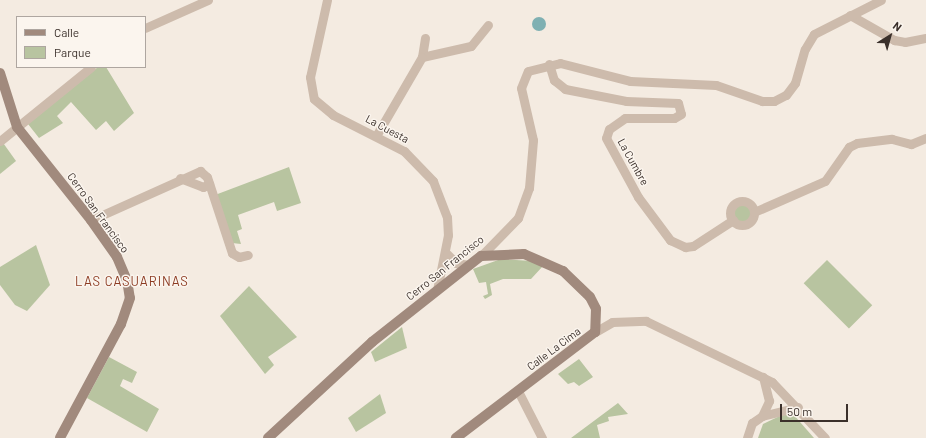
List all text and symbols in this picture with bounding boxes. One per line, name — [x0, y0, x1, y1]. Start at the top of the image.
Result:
legend — [16, 16, 146, 68]
north arrow — [870, 16, 910, 56]
text: N — [891, 19, 904, 33]
text: Calle — [54, 25, 79, 39]
text: Parque — [54, 45, 91, 59]
street label: La Cuesta — [363, 112, 411, 146]
street label: La Cumbre — [615, 136, 651, 188]
street label: Cerro San Francisco — [64, 170, 132, 256]
street label: Cerro San Francisco — [404, 233, 486, 303]
district label: LAS CASUARINAS — [75, 273, 189, 289]
street label: Calle La Cima — [525, 325, 583, 373]
scale bar — [782, 396, 850, 422]
text: 50 m — [787, 404, 812, 418]

